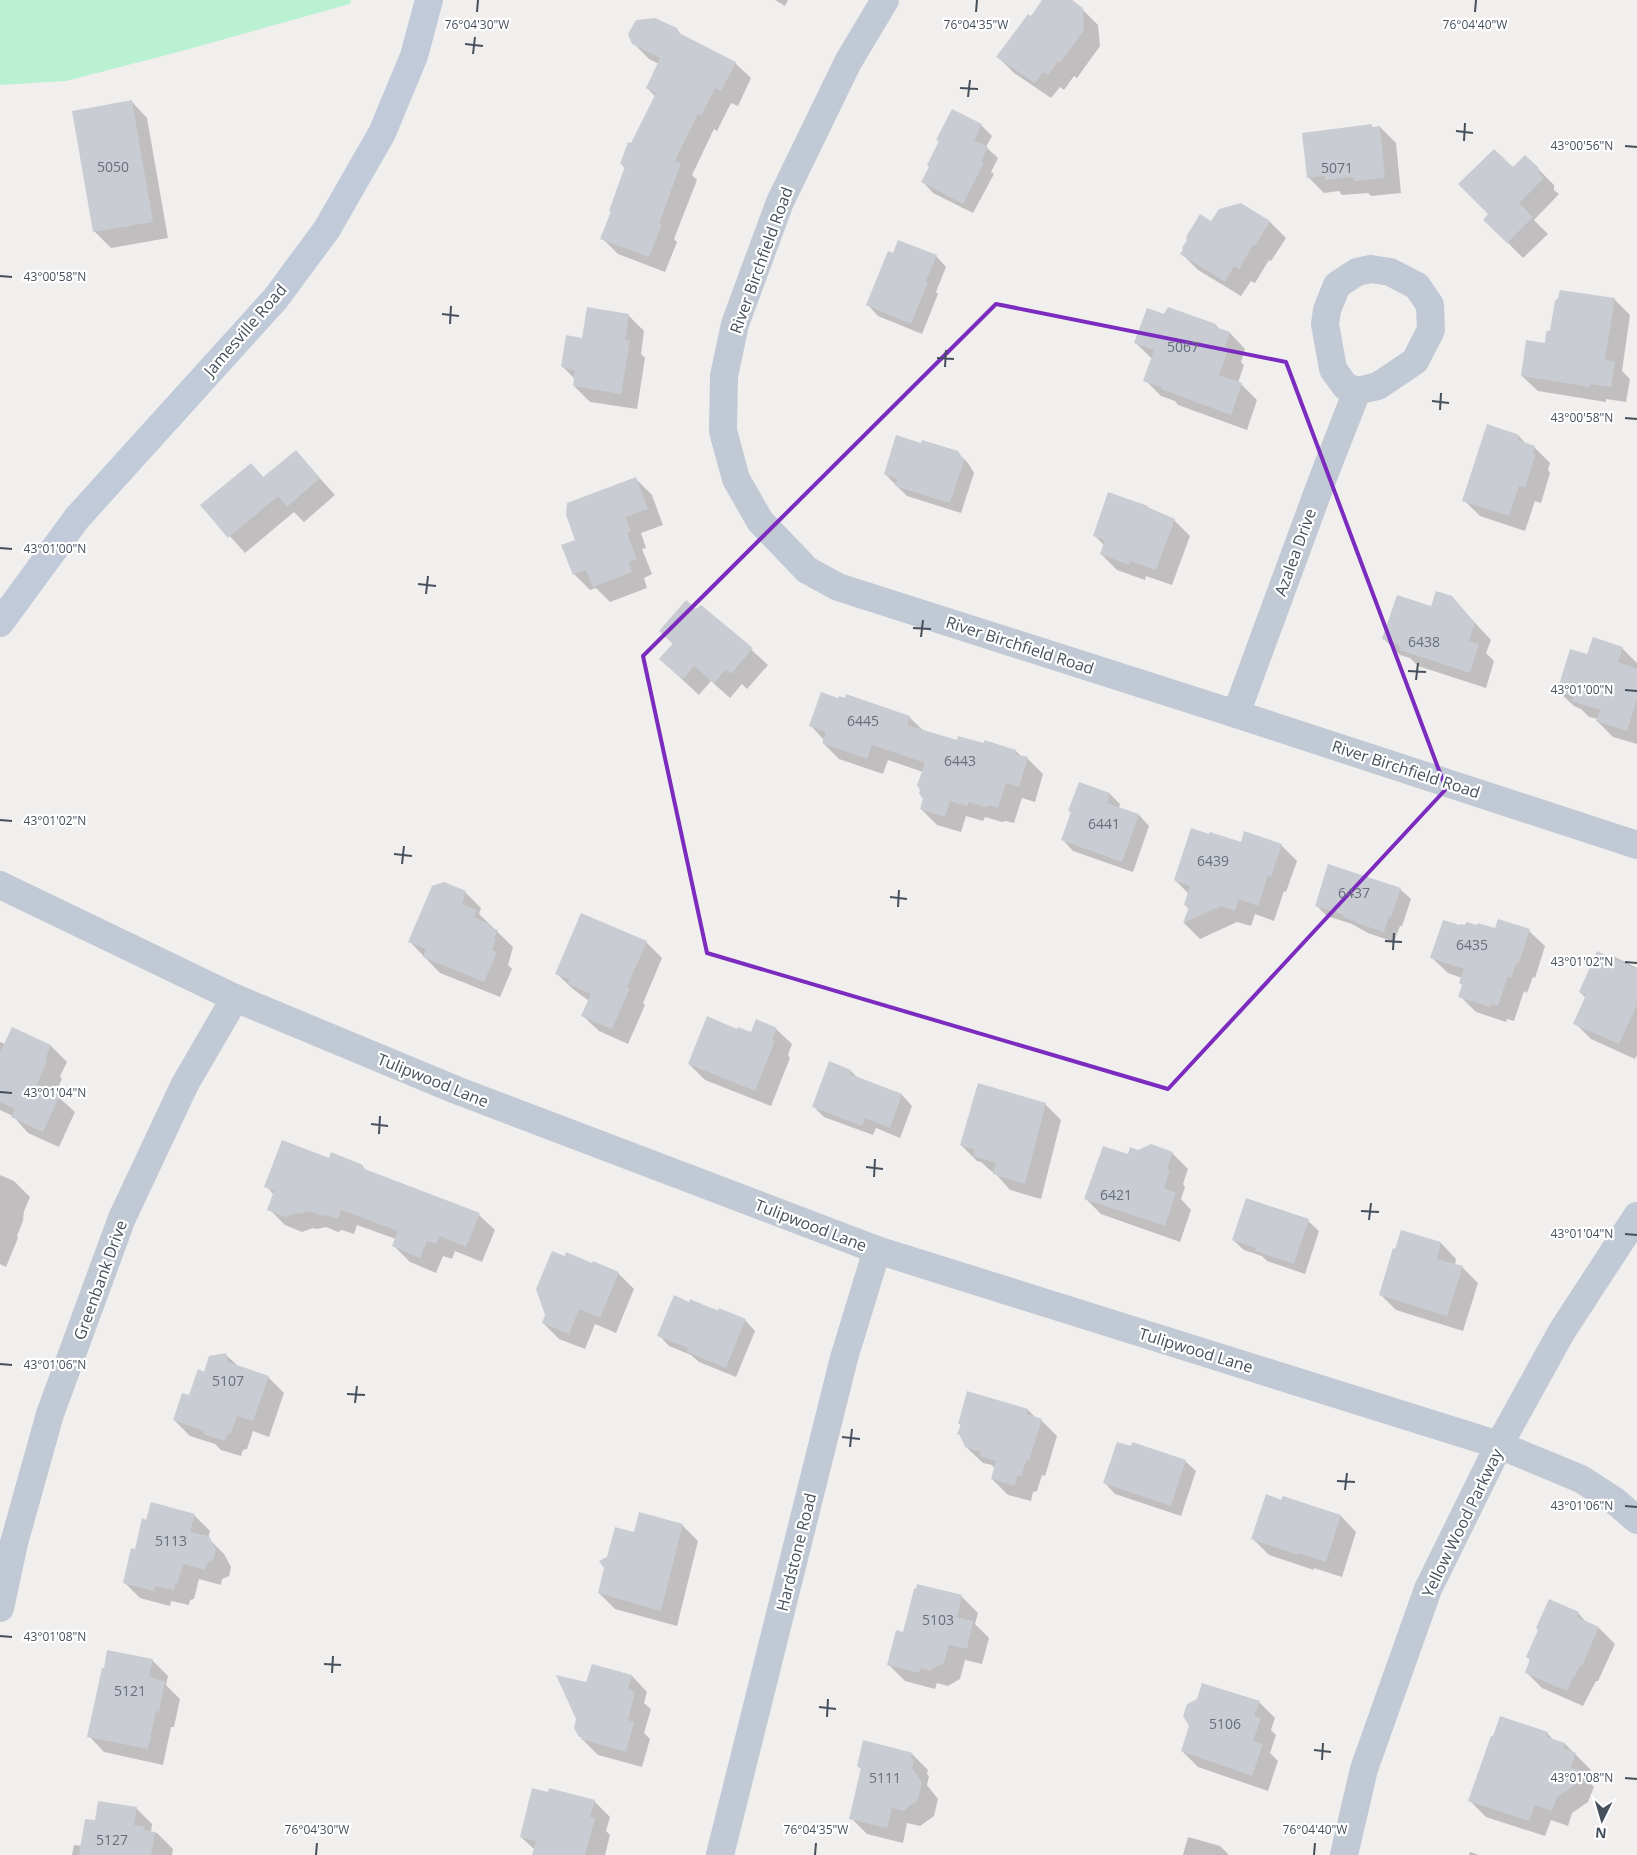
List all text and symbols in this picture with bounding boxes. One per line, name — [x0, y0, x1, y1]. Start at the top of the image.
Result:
text: 76°04'30"W — [445, 16, 509, 33]
text: 76°04'35"W — [944, 16, 1008, 33]
text: 76°04'40"W — [1443, 16, 1507, 33]
text: 43°00'56"N — [1551, 137, 1613, 154]
house number: 5050 — [97, 157, 129, 176]
house number: 5071 — [1321, 158, 1353, 177]
street label: River Birchfield Road — [724, 184, 798, 336]
text: 43°00'58"N — [24, 268, 86, 285]
street label: Jamesville Road — [197, 279, 291, 383]
house number: 5067 — [1167, 337, 1199, 356]
text: 43°00'58"N — [1551, 409, 1613, 426]
street label: Azalea Drive — [1269, 505, 1321, 599]
text: 43°01'00"N — [24, 540, 86, 557]
street label: River Birchfield Road — [943, 611, 1097, 679]
house number: 6438 — [1408, 632, 1440, 651]
text: 43°01'00"N — [1551, 681, 1613, 698]
house number: 6445 — [847, 711, 879, 730]
street label: River Birchfield Road — [1329, 735, 1483, 803]
house number: 6443 — [944, 751, 976, 770]
text: 43°01'02"N — [24, 812, 86, 829]
house number: 6441 — [1088, 814, 1120, 833]
house number: 6439 — [1197, 851, 1229, 870]
house number: 6437 — [1338, 883, 1370, 902]
house number: 6435 — [1456, 935, 1488, 954]
text: 43°01'02"N — [1551, 953, 1613, 970]
street label: Tulipwood Lane — [374, 1048, 492, 1112]
text: 43°01'04"N — [24, 1084, 86, 1101]
house number: 6421 — [1100, 1185, 1132, 1204]
street label: Tulipwood Lane — [752, 1194, 870, 1256]
street label: Greenbank Drive — [68, 1217, 132, 1343]
text: 43°01'04"N — [1551, 1225, 1613, 1242]
street label: Tulipwood Lane — [1136, 1322, 1256, 1378]
text: 43°01'06"N — [24, 1356, 86, 1373]
house number: 5107 — [212, 1371, 244, 1390]
street label: Yellow Wood Parkway — [1416, 1444, 1508, 1601]
street label: Hardstone Road — [771, 1491, 821, 1613]
text: 43°01'06"N — [1551, 1497, 1613, 1514]
house number: 5113 — [155, 1531, 187, 1550]
house number: 5103 — [922, 1610, 954, 1629]
text: 43°01'08"N — [24, 1628, 86, 1645]
house number: 5121 — [114, 1681, 146, 1700]
house number: 5106 — [1209, 1714, 1241, 1733]
house number: 5111 — [869, 1768, 901, 1787]
text: 43°01'08"N — [1551, 1769, 1613, 1786]
north arrow — [1577, 1795, 1627, 1845]
text: 76°04'30"W — [285, 1821, 349, 1838]
text: 76°04'35"W — [784, 1821, 848, 1838]
text: 76°04'40"W — [1283, 1821, 1347, 1838]
text: N — [1594, 1823, 1607, 1843]
house number: 5127 — [96, 1830, 128, 1849]

